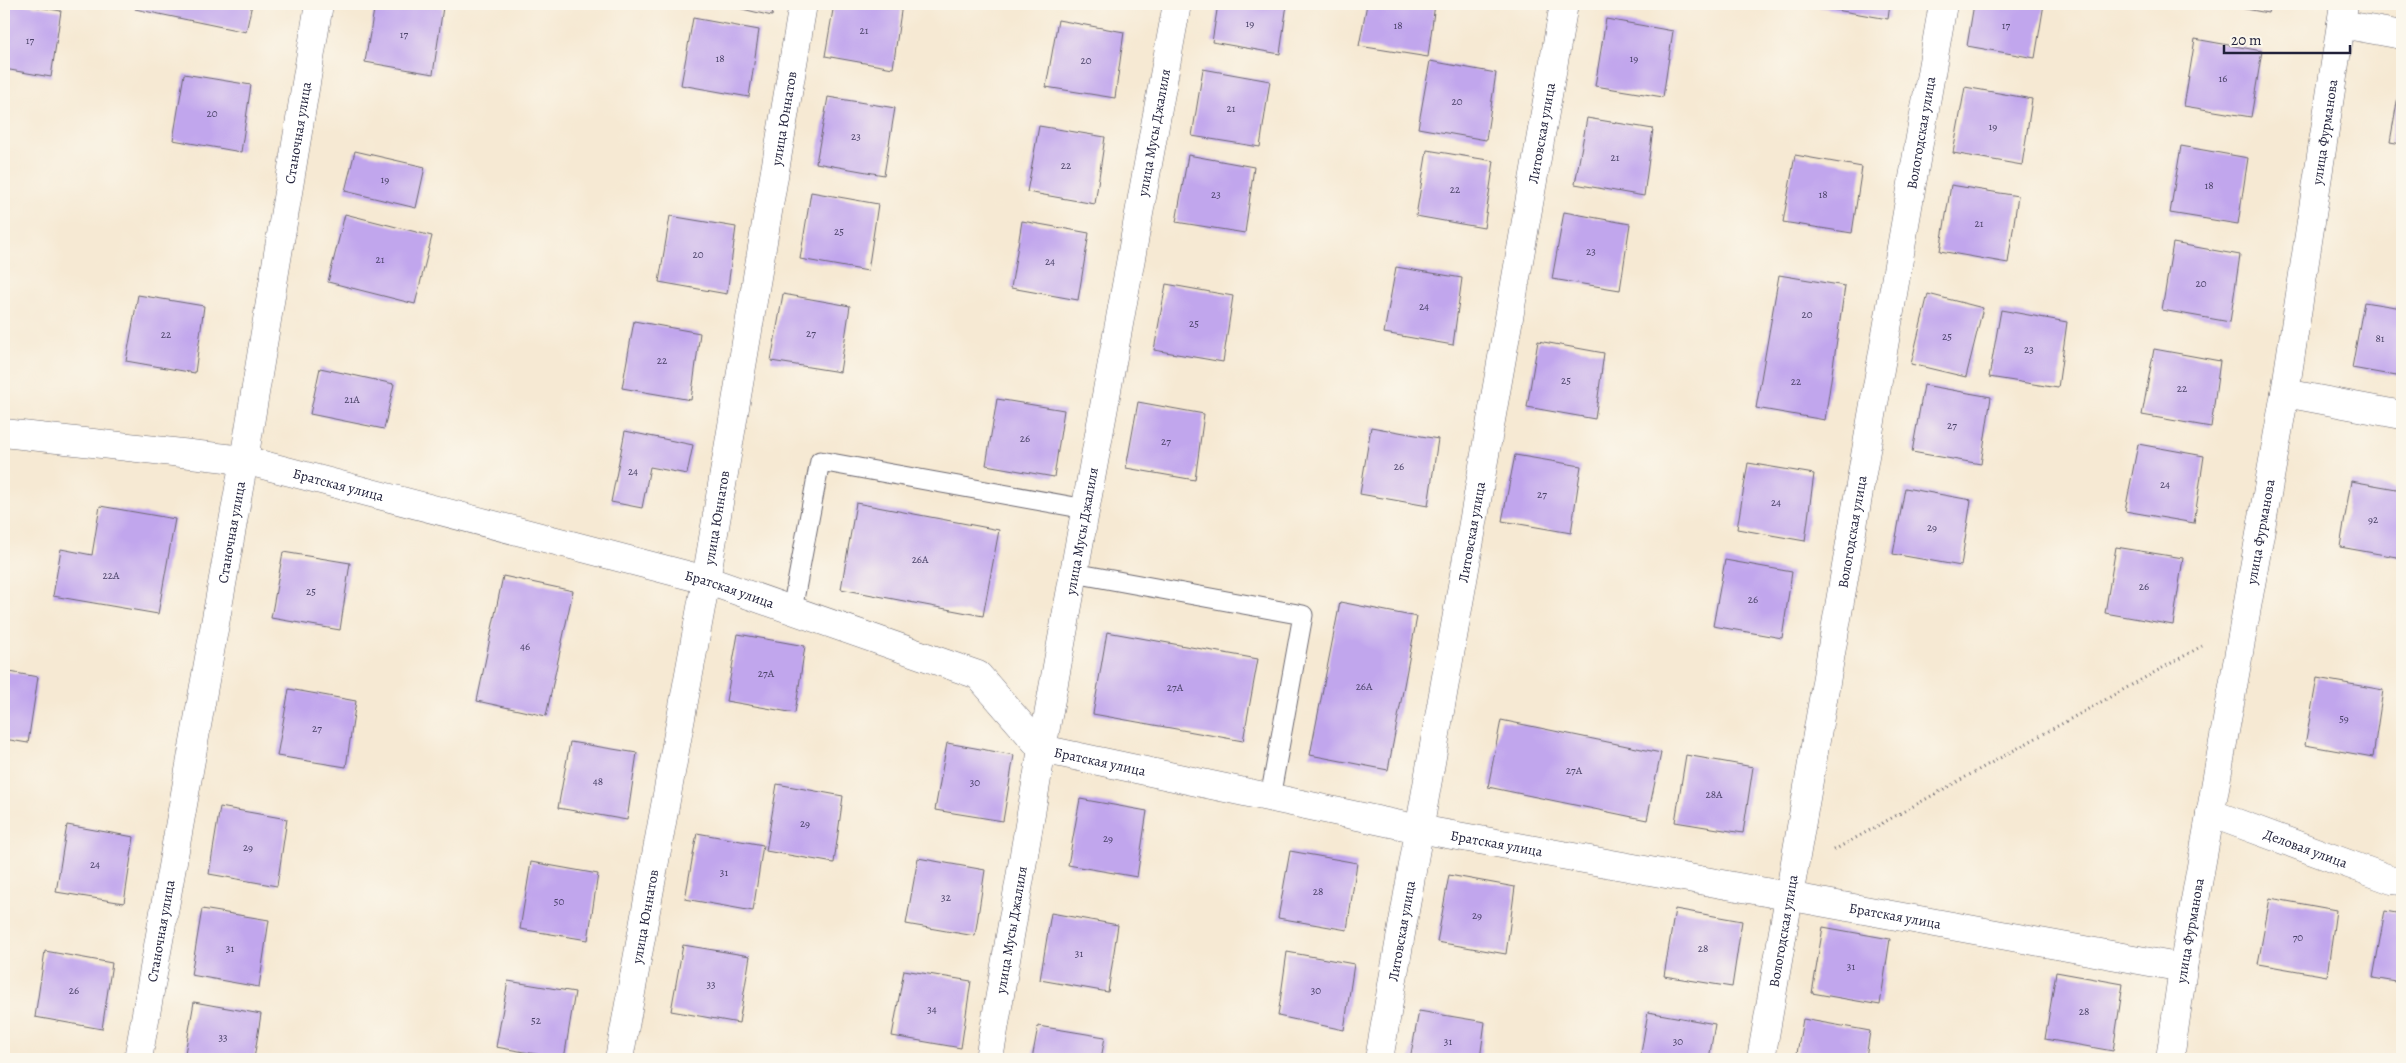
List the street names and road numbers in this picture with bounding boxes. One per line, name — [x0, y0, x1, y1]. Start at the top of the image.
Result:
street label: улица Мусы Джалиля — [1133, 67, 1175, 199]
street label: улица Юннатов — [766, 69, 801, 168]
street label: Вологодская улица — [1902, 74, 1940, 190]
street label: улица Фурманова — [2307, 77, 2342, 187]
street label: Станочная улица — [280, 80, 316, 185]
street label: Литовская улица — [1523, 81, 1560, 185]
street label: Братская улица — [291, 464, 386, 506]
street label: улица Мусы Джалиля — [1060, 466, 1102, 597]
street label: улица Юннатов — [699, 469, 734, 567]
street label: Вологодская улица — [1833, 473, 1871, 590]
street label: улица Фурманова — [2242, 477, 2279, 587]
street label: Станочная улица — [213, 479, 250, 585]
street label: Литовская улица — [1453, 480, 1490, 584]
street label: Братская улица — [683, 565, 777, 613]
street label: Братская улица — [1052, 742, 1148, 780]
street label: Деловая улица — [2261, 824, 2351, 873]
street label: Братская улица — [1449, 825, 1545, 861]
street label: улица Мусы Джалиля — [991, 864, 1031, 996]
street label: улица Юннатов — [627, 867, 663, 966]
street label: Вологодская улица — [1764, 873, 1802, 989]
street label: улица Фурманова — [2171, 876, 2208, 985]
street label: Станочная улица — [142, 878, 179, 984]
street label: Литовская улица — [1383, 879, 1420, 983]
street label: Братская улица — [1847, 898, 1943, 933]

